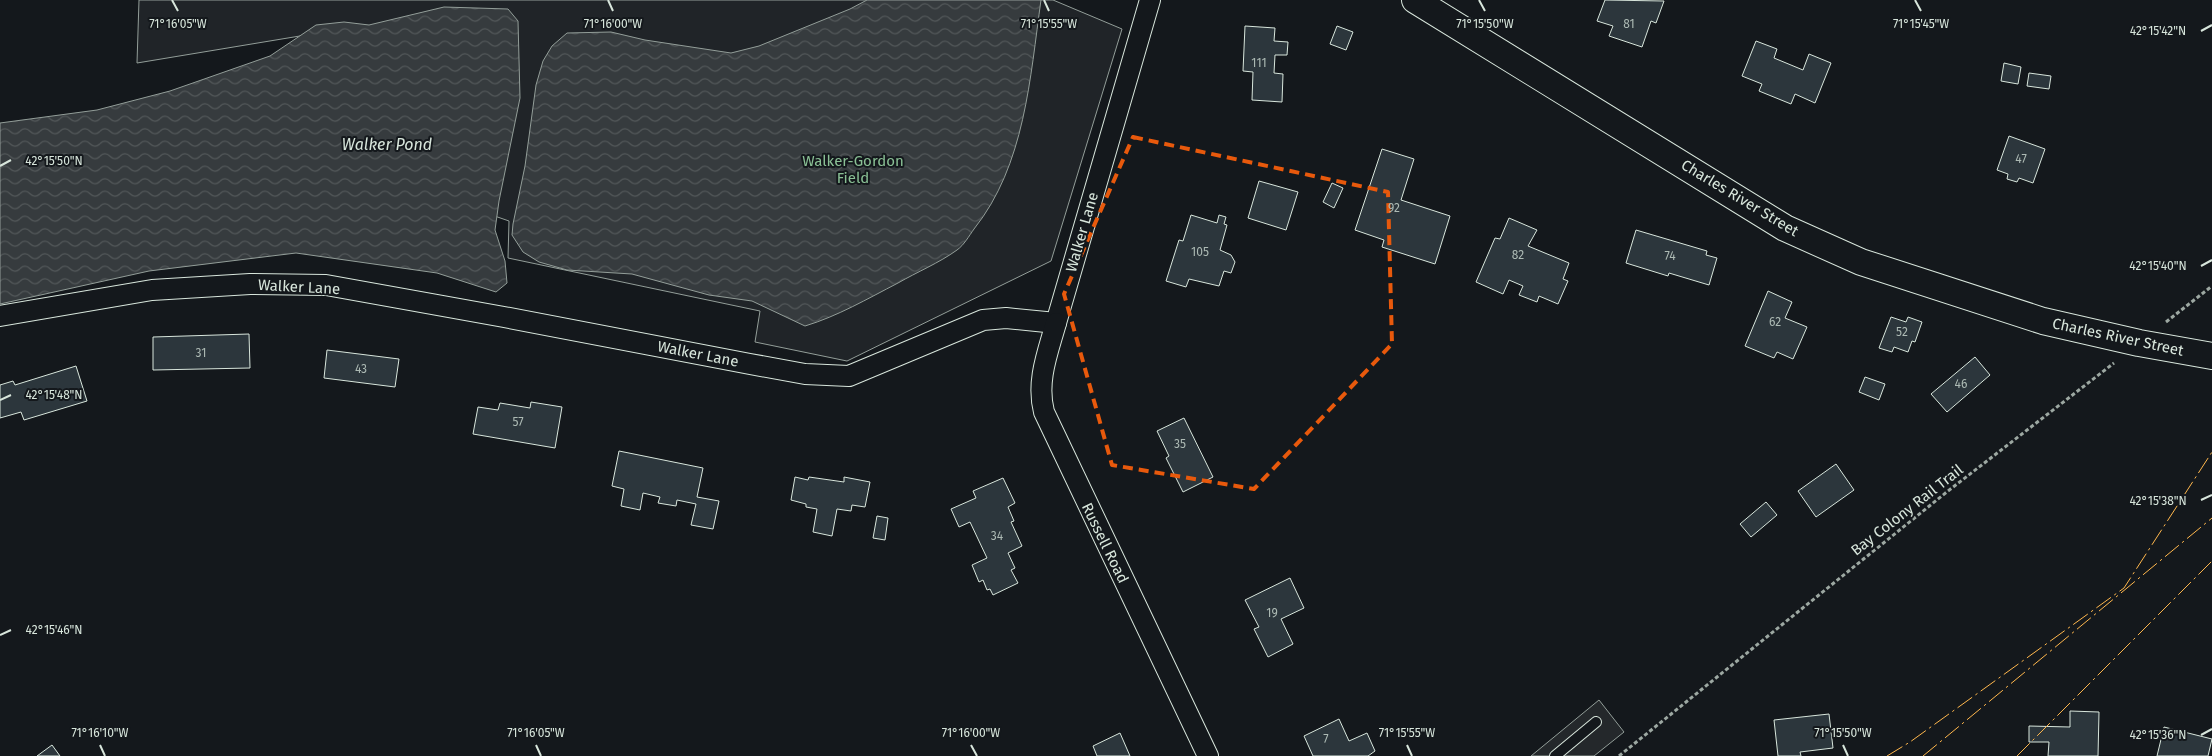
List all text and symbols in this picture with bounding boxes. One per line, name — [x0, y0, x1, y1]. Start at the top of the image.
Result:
text: 71°16'05"W — [149, 17, 207, 31]
text: 71°16'00"W — [584, 17, 642, 31]
text: 71°15'55"W — [1021, 17, 1077, 31]
text: 71°15'50"W — [1456, 17, 1514, 31]
house number: 81 — [1623, 17, 1635, 31]
text: 71°15'45"W — [1893, 17, 1949, 31]
text: 42°15'42"N — [2130, 24, 2186, 38]
house number: 111 — [1251, 56, 1267, 70]
water label: Walker Pond — [342, 135, 432, 154]
park label: Walker-Gordon Field — [802, 152, 904, 187]
house number: 47 — [2015, 152, 2027, 166]
text: 42°15'50"N — [25, 154, 83, 168]
street label: Charles River Street — [1678, 156, 1802, 240]
street label: Walker Lane — [1062, 190, 1102, 274]
house number: 92 — [1388, 201, 1400, 215]
house number: 105 — [1191, 245, 1209, 259]
house number: 82 — [1512, 248, 1524, 262]
house number: 74 — [1664, 249, 1676, 263]
text: 42°15'40"N — [2129, 259, 2187, 273]
street label: Walker Lane — [257, 276, 341, 298]
street label: Charles River Street — [2051, 314, 2186, 360]
house number: 62 — [1769, 315, 1781, 329]
house number: 52 — [1896, 325, 1908, 339]
street label: Walker Lane — [656, 337, 740, 371]
house number: 31 — [196, 346, 206, 360]
house number: 43 — [355, 362, 367, 376]
house number: 46 — [1955, 377, 1967, 391]
text: 42°15'48"N — [25, 388, 83, 402]
house number: 57 — [512, 415, 524, 429]
house number: 35 — [1174, 437, 1186, 451]
street label: Bay Colony Rail Trail — [1847, 460, 1967, 559]
text: 42°15'38"N — [2129, 494, 2187, 508]
street label: Russell Road — [1078, 500, 1132, 586]
house number: 34 — [991, 529, 1004, 543]
house number: 19 — [1266, 606, 1278, 620]
text: 42°15'46"N — [26, 623, 82, 637]
text: 71°16'10"W — [71, 726, 129, 740]
text: 71°16'05"W — [507, 726, 565, 740]
text: 71°16'00"W — [942, 726, 1000, 740]
text: 71°15'55"W — [1379, 726, 1435, 740]
text: 71°15'50"W — [1814, 726, 1872, 740]
text: 42°15'36"N — [2130, 728, 2186, 742]
house number: 7 — [1323, 732, 1329, 746]

